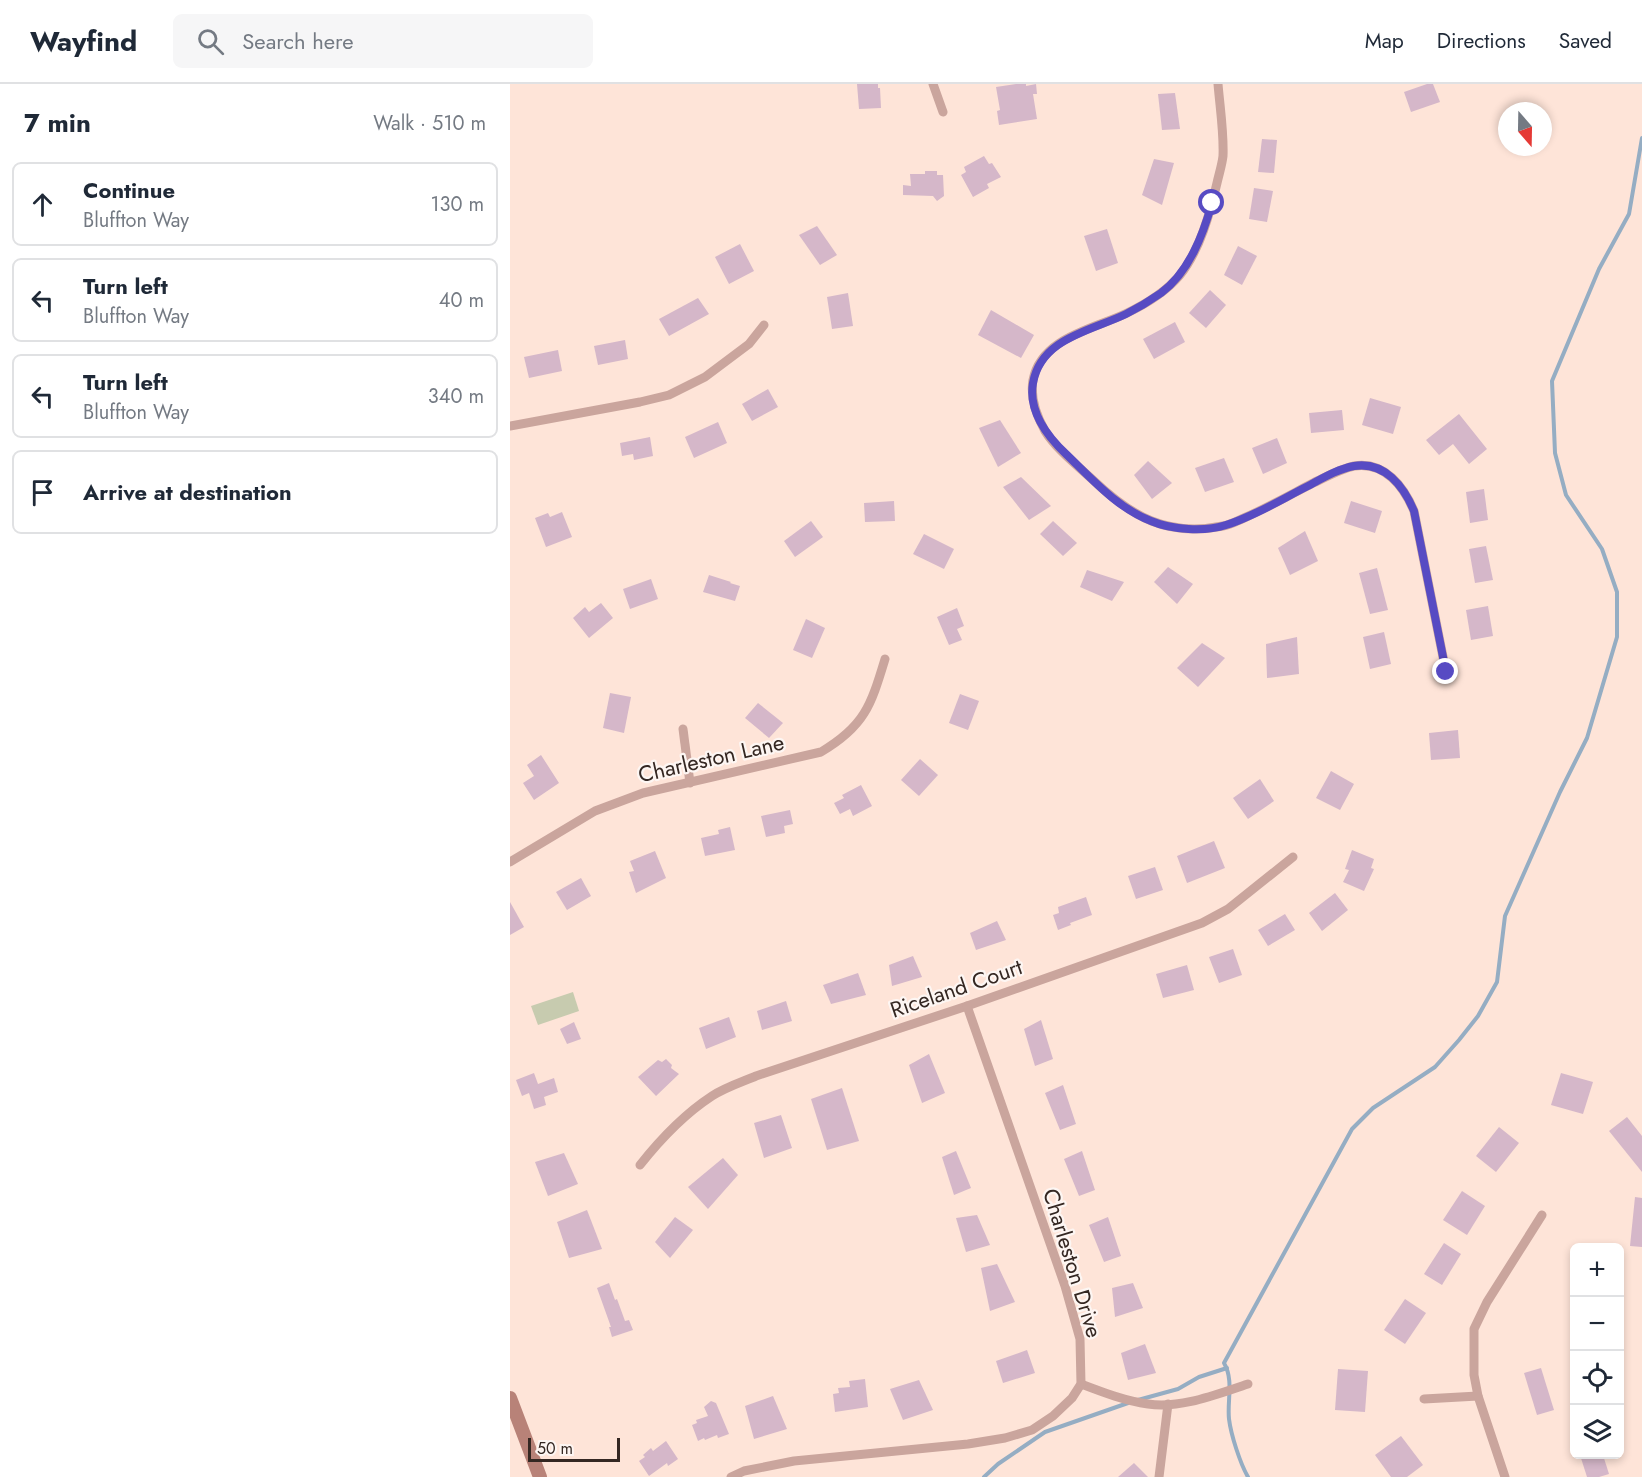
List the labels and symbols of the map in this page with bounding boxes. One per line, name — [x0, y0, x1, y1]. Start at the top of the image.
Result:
north arrow — [1498, 102, 1552, 156]
route start — [1198, 189, 1224, 215]
route end — [1432, 658, 1458, 684]
street label: Charleston Lane — [635, 726, 787, 790]
street label: Riceland Court — [886, 950, 1027, 1026]
street label: Charleston Drive — [1035, 1185, 1111, 1341]
scale bar — [528, 1435, 620, 1462]

